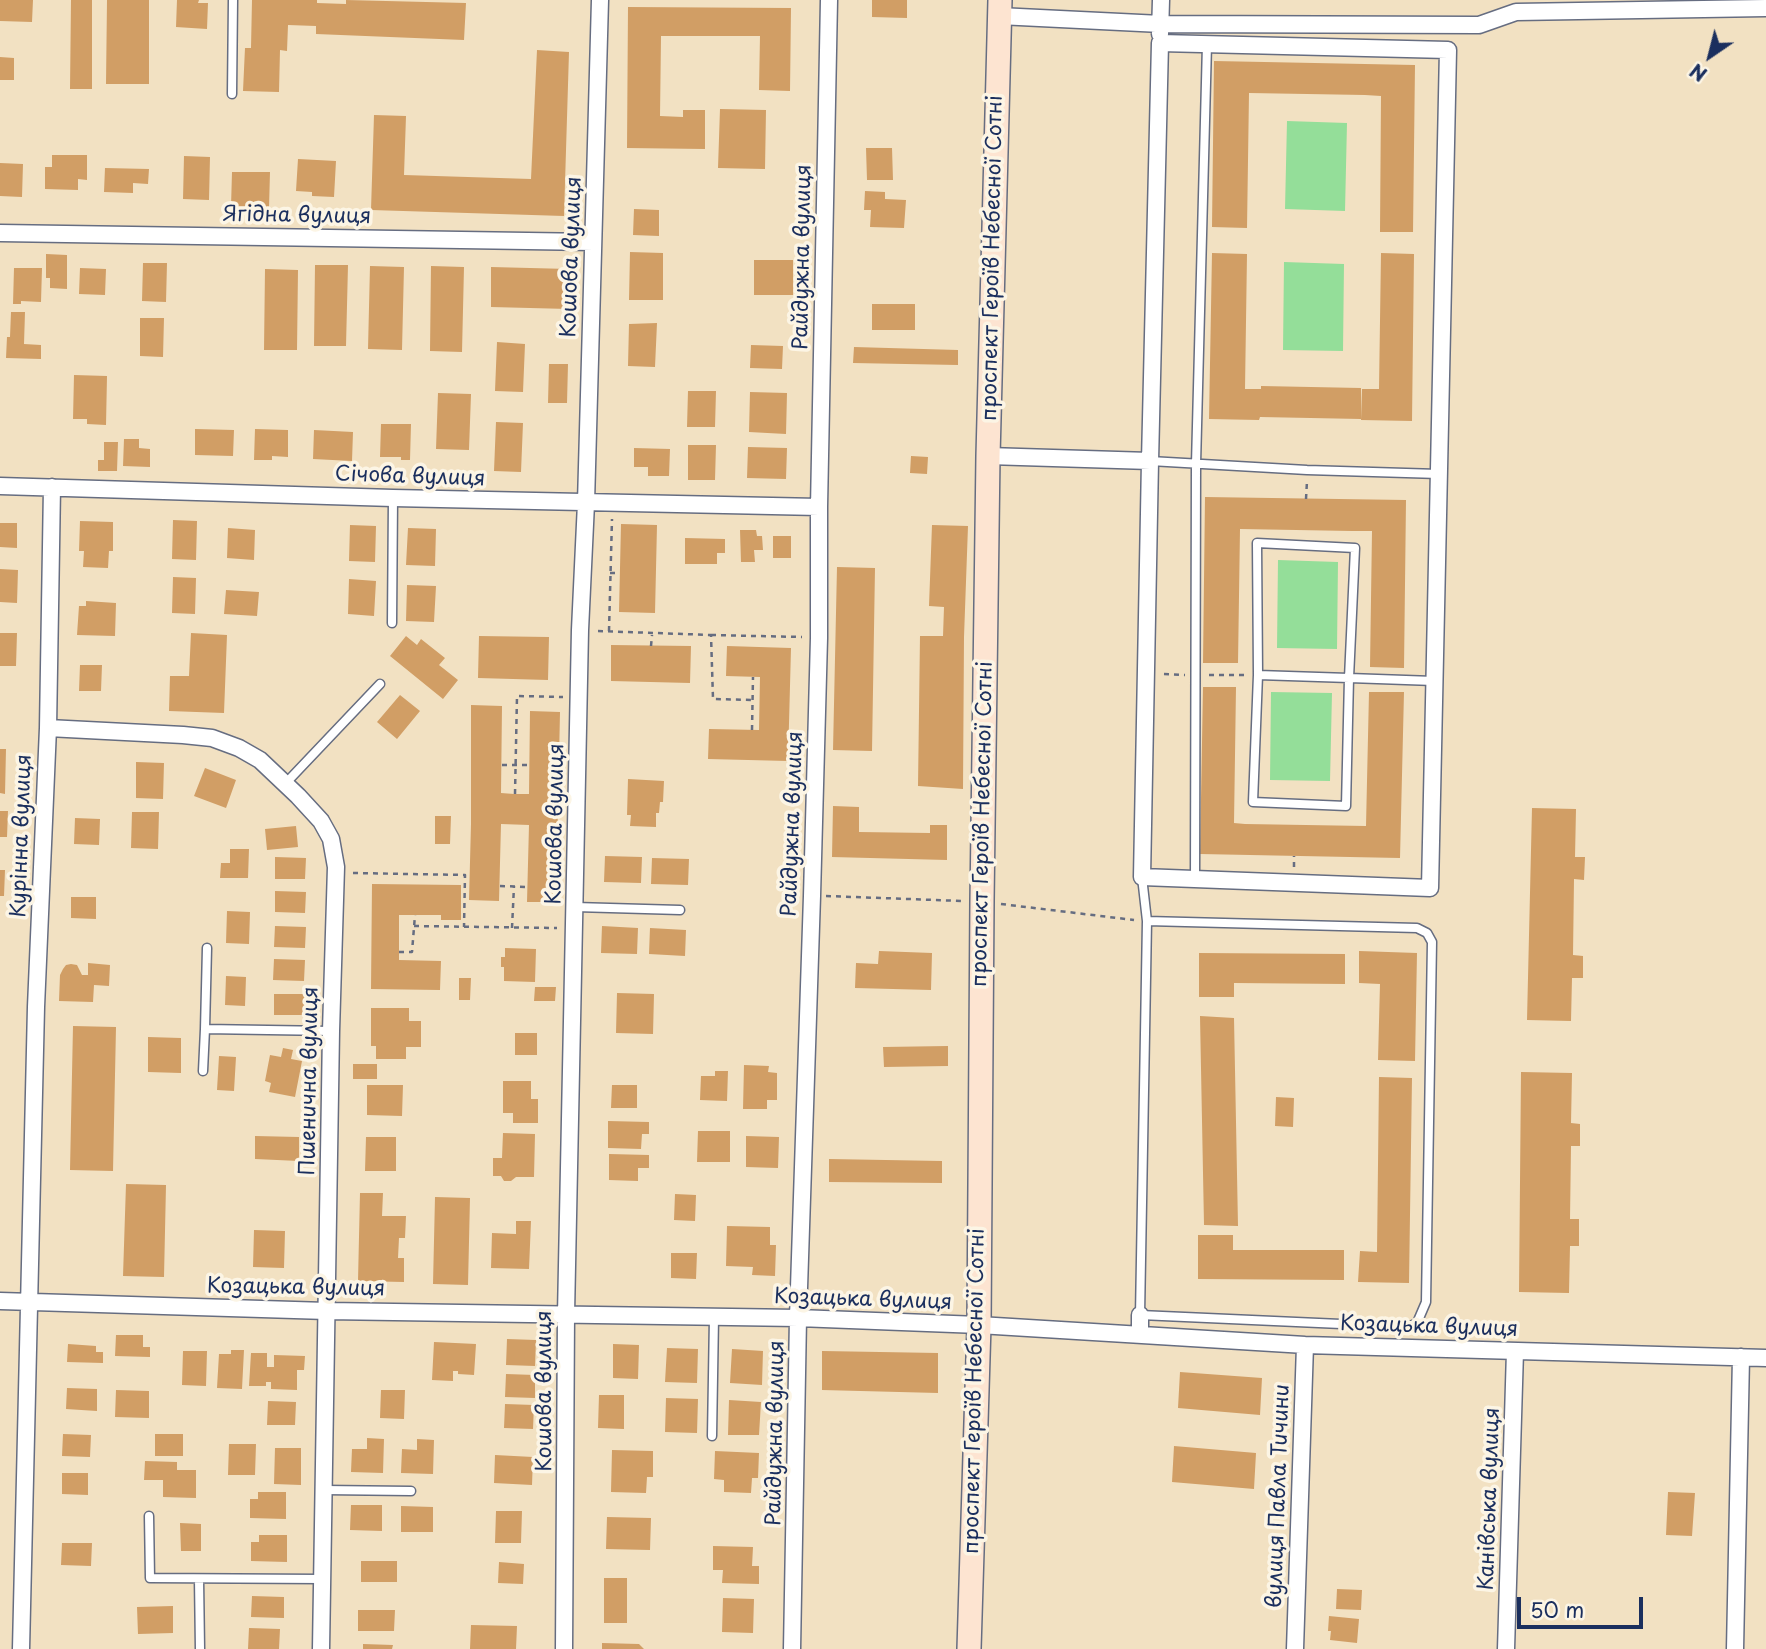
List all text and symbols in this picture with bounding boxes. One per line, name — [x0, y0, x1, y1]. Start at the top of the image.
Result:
north arrow — [1675, 21, 1745, 91]
text: N — [1684, 57, 1712, 89]
street label: проспект Героїв Небесної Сотні — [978, 95, 1008, 421]
street label: Райдужна вулиця — [789, 164, 817, 350]
street label: Кошова вулиця — [557, 176, 587, 338]
street label: Ягідна вулиця — [223, 202, 371, 230]
street label: Січова вулиця — [334, 462, 486, 492]
street label: проспект Героїв Небесної Сотні — [968, 661, 998, 987]
street label: Райдужна вулиця — [777, 731, 809, 917]
street label: Кошова вулиця — [542, 743, 570, 905]
street label: Курінна вулиця — [7, 754, 37, 918]
street label: Пшенична вулиця — [296, 986, 324, 1176]
street label: проспект Героїв Небесної Сотні — [960, 1228, 990, 1554]
street label: Козацька вулиця — [207, 1274, 385, 1302]
street label: Козацька вулиця — [773, 1284, 953, 1316]
street label: Кошова вулиця — [532, 1310, 558, 1472]
street label: Козацька вулиця — [1339, 1311, 1519, 1343]
street label: Райдужна вулиця — [762, 1340, 790, 1526]
street label: вулиця Павла Тичини — [1262, 1383, 1296, 1609]
street label: Канівська вулиця — [1474, 1407, 1506, 1591]
scale bar — [1521, 1582, 1647, 1626]
text: 50 m — [1530, 1593, 1584, 1625]

